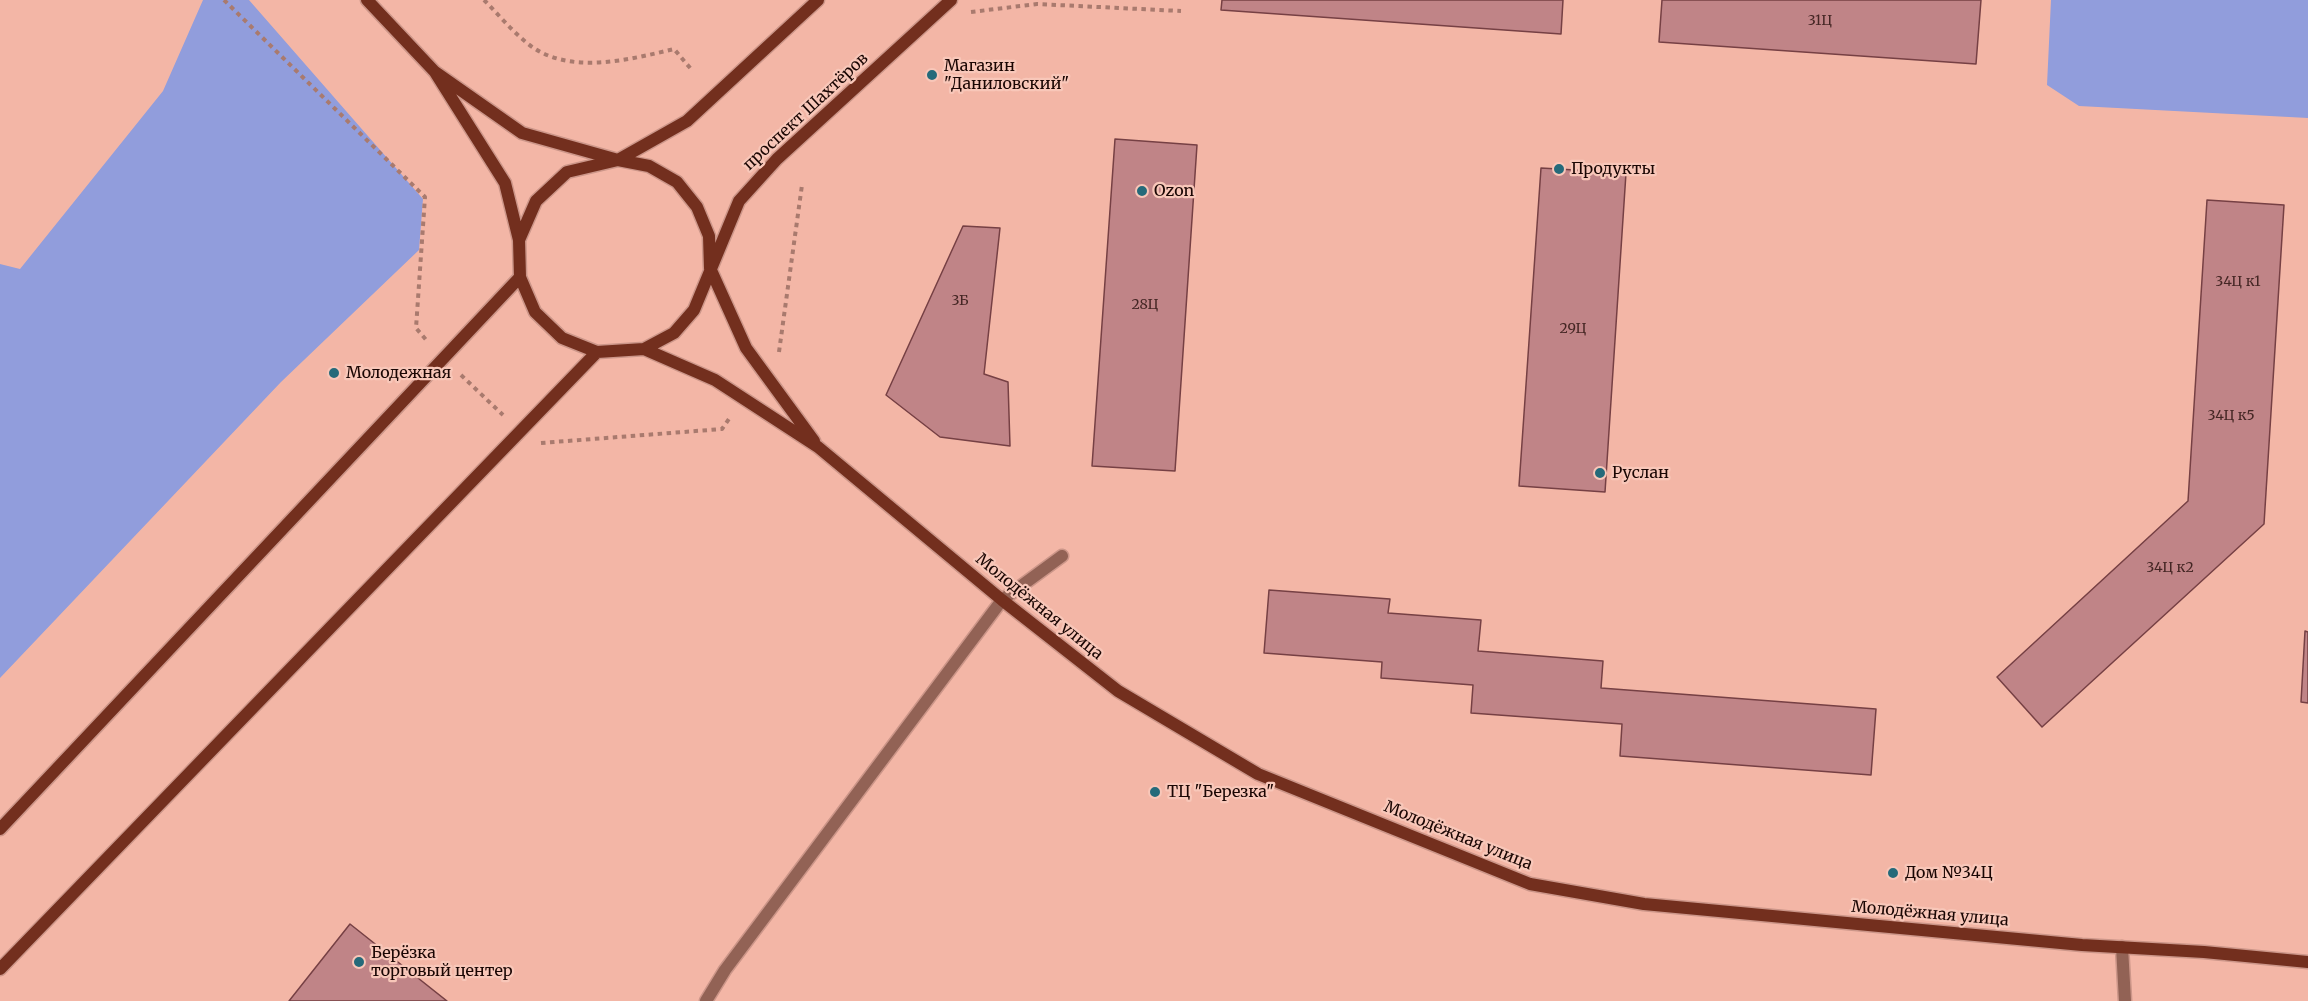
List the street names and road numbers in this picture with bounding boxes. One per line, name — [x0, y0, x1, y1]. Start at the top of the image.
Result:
street label: проспект Шахтёров — [740, 49, 872, 175]
street label: Молодёжная улица — [972, 550, 1106, 664]
street label: Молодёжная улица — [1381, 797, 1535, 875]
street label: Молодёжная улица — [1850, 898, 2010, 930]

